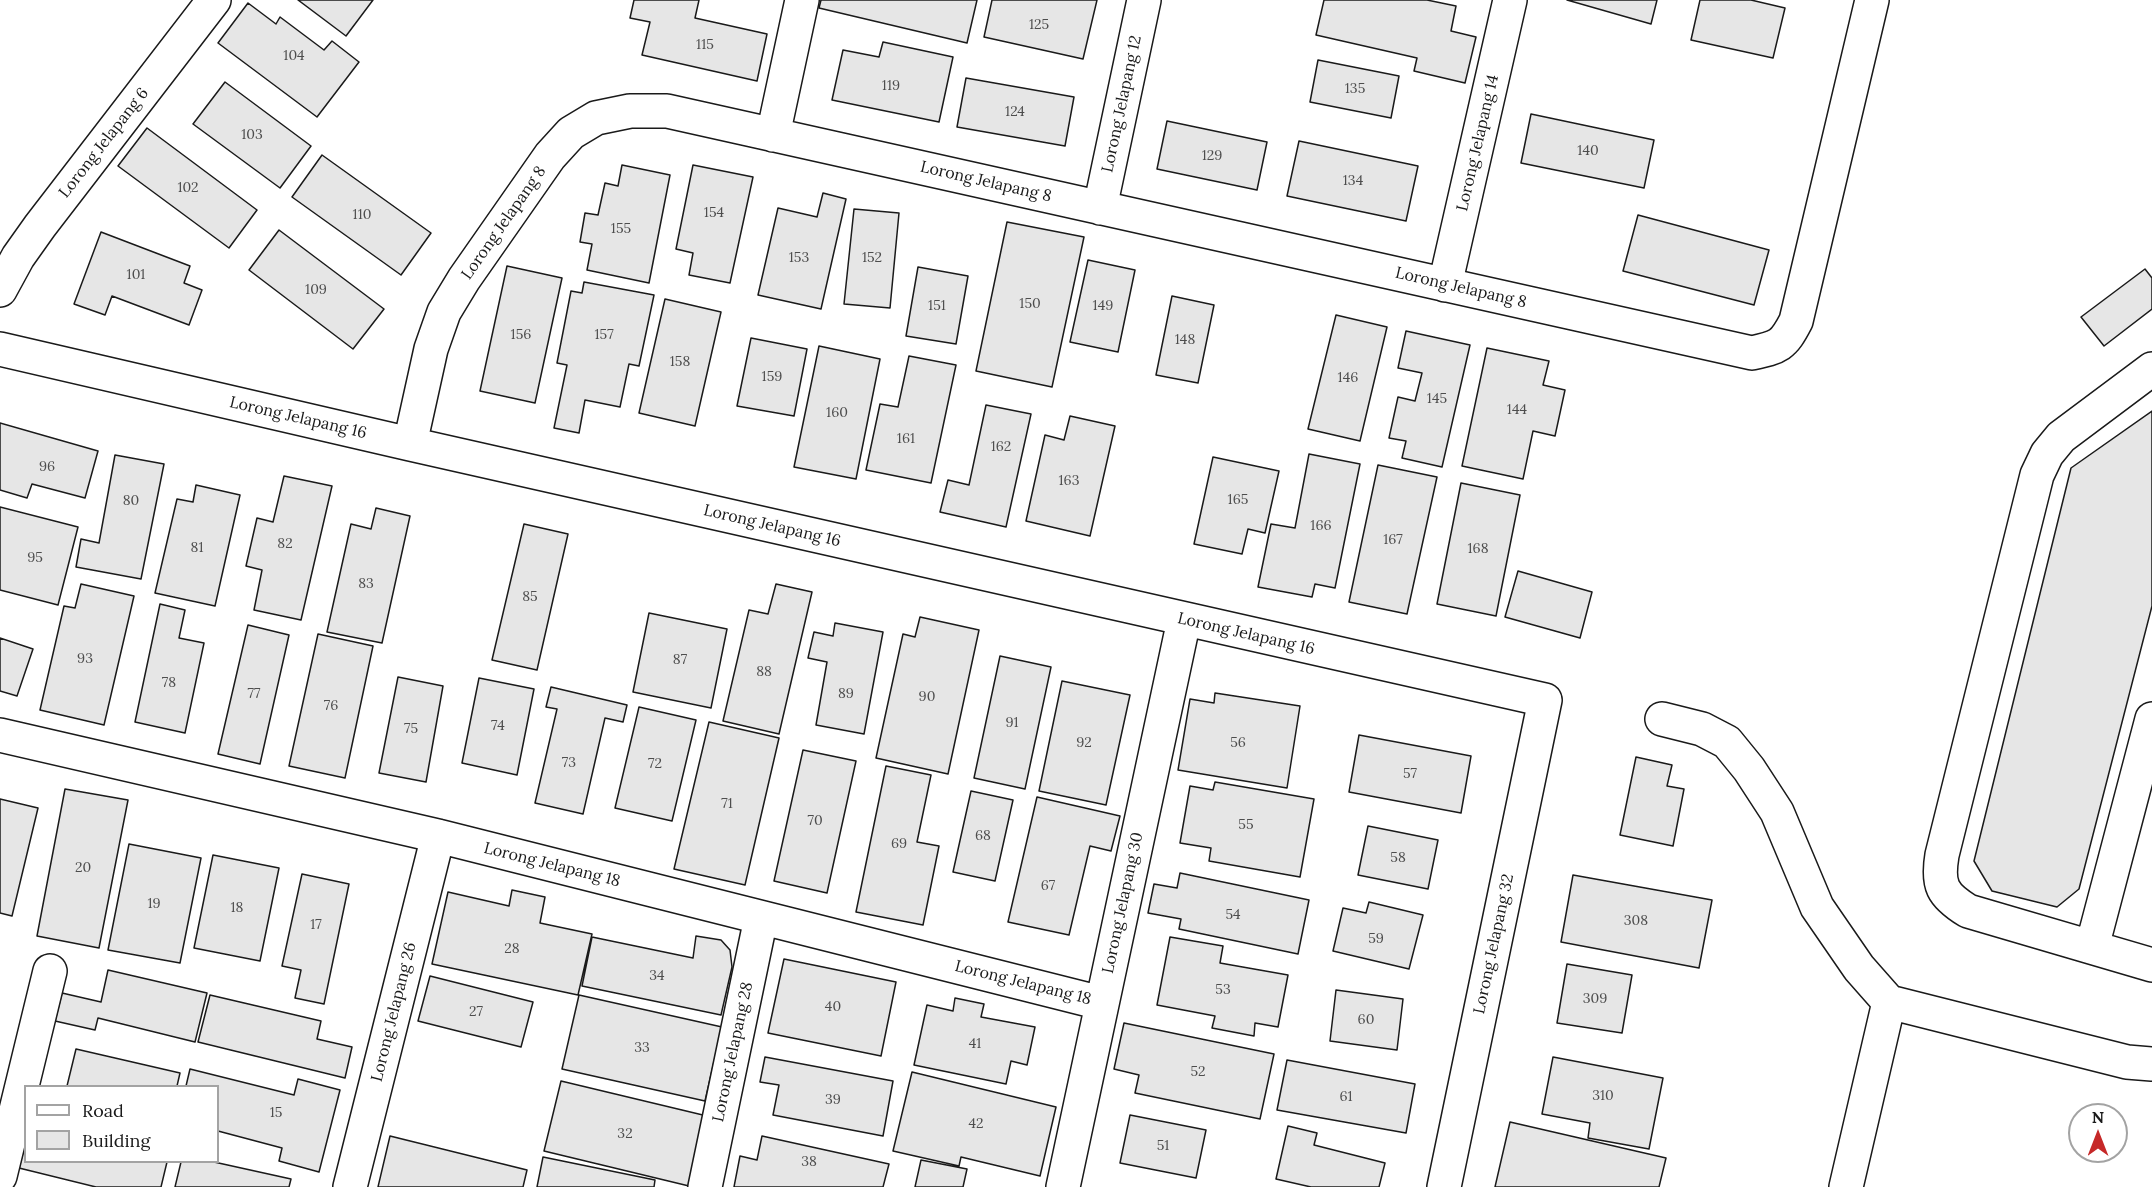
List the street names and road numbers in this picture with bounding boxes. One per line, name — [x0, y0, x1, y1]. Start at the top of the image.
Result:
street label: Lorong Jelapang 12 — [1098, 34, 1146, 174]
street label: Lorong Jelapang 14 — [1453, 73, 1503, 213]
street label: Lorong Jelapang 6 — [55, 84, 153, 202]
street label: Lorong Jelapang 8 — [918, 158, 1054, 206]
street label: Lorong Jelapang 8 — [458, 163, 550, 283]
street label: Lorong Jelapang 8 — [1393, 264, 1529, 312]
street label: Lorong Jelapang 16 — [228, 393, 368, 443]
street label: Lorong Jelapang 16 — [702, 501, 842, 551]
street label: Lorong Jelapang 16 — [1176, 609, 1316, 659]
street label: Lorong Jelapang 30 — [1099, 831, 1147, 975]
street label: Lorong Jelapang 18 — [482, 839, 622, 891]
street label: Lorong Jelapang 32 — [1470, 872, 1518, 1016]
street label: Lorong Jelapang 26 — [367, 940, 421, 1084]
street label: Lorong Jelapang 18 — [953, 957, 1093, 1009]
street label: Lorong Jelapang 28 — [709, 980, 757, 1124]

